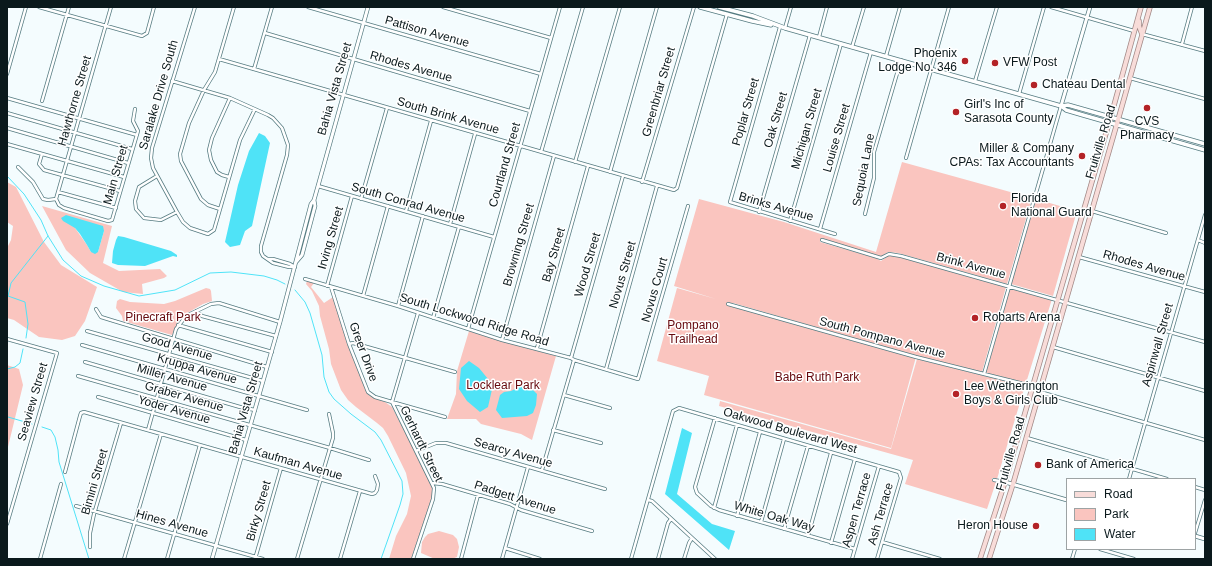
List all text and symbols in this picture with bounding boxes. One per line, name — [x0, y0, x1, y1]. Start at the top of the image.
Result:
street label: Pattison Avenue — [383, 13, 471, 51]
street label: Saralake Drive South — [136, 39, 182, 151]
street label: Bahia Vista Street — [315, 41, 355, 137]
street label: Greenbriar Street — [639, 45, 679, 139]
place label: Phoenix Lodge No. 346 — [878, 47, 957, 75]
street label: Rhodes Avenue — [368, 48, 454, 86]
street label: Hawthorne Street — [55, 54, 95, 148]
marker: Phoenix Lodge No. 346 — [960, 56, 970, 66]
place label: VFW Post — [1003, 56, 1057, 70]
marker: VFW Post — [990, 58, 1000, 68]
street label: Poplar Street — [729, 76, 763, 148]
place label: Chateau Dental — [1042, 78, 1125, 92]
marker: Chateau Dental — [1029, 80, 1039, 90]
street label: Michigan Street — [789, 87, 825, 171]
street label: Oak Street — [761, 90, 791, 150]
street label: South Brink Avenue — [395, 94, 501, 138]
place label: Girl's Inc of Sarasota County — [964, 98, 1053, 126]
street label: Louise Street — [820, 102, 854, 174]
street label: Fruitville Road — [1083, 103, 1119, 181]
marker: CVS Pharmacy — [1142, 103, 1152, 113]
marker: Girl's Inc of Sarasota County — [951, 107, 961, 117]
place label: CVS Pharmacy — [1120, 115, 1174, 143]
street label: Courtland Street — [486, 121, 524, 209]
street label: Sequoia Lane — [850, 132, 878, 208]
place label: Miller & Company CPAs: Tax Accountants — [950, 142, 1074, 170]
street label: Main Street — [101, 144, 131, 206]
marker: Miller & Company CPAs: Tax Accountants — [1077, 151, 1087, 161]
street label: South Conrad Avenue — [349, 180, 467, 226]
street label: Brinks Avenue — [737, 189, 815, 225]
place label: Florida National Guard — [1011, 192, 1092, 220]
marker: Florida National Guard — [998, 201, 1008, 211]
street label: Browning Street — [500, 202, 538, 288]
street label: Irving Street — [315, 205, 347, 271]
street label: Bay Street — [539, 226, 569, 284]
street label: Wood Street — [572, 231, 604, 299]
street label: Novus Street — [607, 240, 639, 310]
street label: Rhodes Avenue — [1101, 247, 1187, 285]
street label: Brink Avenue — [935, 250, 1007, 282]
street label: Novus Court — [639, 256, 671, 324]
street label: South Lockwood Ridge Road — [398, 290, 550, 350]
street label: Aspinwall Street — [1139, 302, 1177, 388]
park label: Pinecraft Park — [125, 311, 201, 325]
place label: Robarts Arena — [983, 311, 1060, 325]
marker: Robarts Arena — [970, 313, 980, 323]
street label: South Pompano Avenue — [817, 314, 947, 362]
park label: Pompano Trailhead — [667, 319, 719, 347]
street label: Greer Drive — [346, 320, 380, 384]
street label: Good Avenue — [140, 330, 214, 364]
street label: Kruppa Avenue — [155, 351, 239, 387]
street label: Bahia Vista Street — [226, 360, 266, 456]
street label: Seaview Street — [15, 361, 51, 443]
street label: Miller Avenue — [135, 361, 209, 395]
park label: Babe Ruth Park — [775, 371, 859, 385]
street label: Graber Avenue — [143, 379, 225, 415]
park label: Locklear Park — [466, 379, 540, 393]
place label: Lee Wetherington Boys & Girls Club — [964, 380, 1059, 408]
marker: Lee Wetherington Boys & Girls Club — [951, 389, 961, 399]
street label: Yoder Avenue — [136, 393, 212, 427]
street label: Gerhardt Street — [396, 404, 446, 484]
street label: Oakwood Boulevard West — [721, 405, 859, 457]
street label: Fruitville Road — [994, 415, 1028, 493]
street label: Searcy Avenue — [472, 435, 554, 471]
street label: Kaufman Avenue — [252, 444, 344, 484]
street label: Bimini Street — [79, 447, 111, 517]
place label: Bank of America — [1046, 458, 1134, 472]
marker: Bank of America — [1033, 460, 1043, 470]
street label: Aspen Terrace — [839, 471, 875, 549]
street label: Padgett Avenue — [472, 478, 558, 518]
legend — [1066, 478, 1196, 550]
street label: Birky Street — [244, 479, 274, 543]
street label: Ash Terrace — [865, 481, 897, 547]
text: Road — [1104, 487, 1133, 501]
street label: White Oak Way — [732, 499, 816, 535]
street label: Hines Avenue — [134, 507, 210, 541]
text: Park — [1104, 507, 1129, 521]
place label: Heron House — [957, 519, 1028, 533]
marker: Heron House — [1031, 521, 1041, 531]
text: Water — [1104, 527, 1136, 541]

